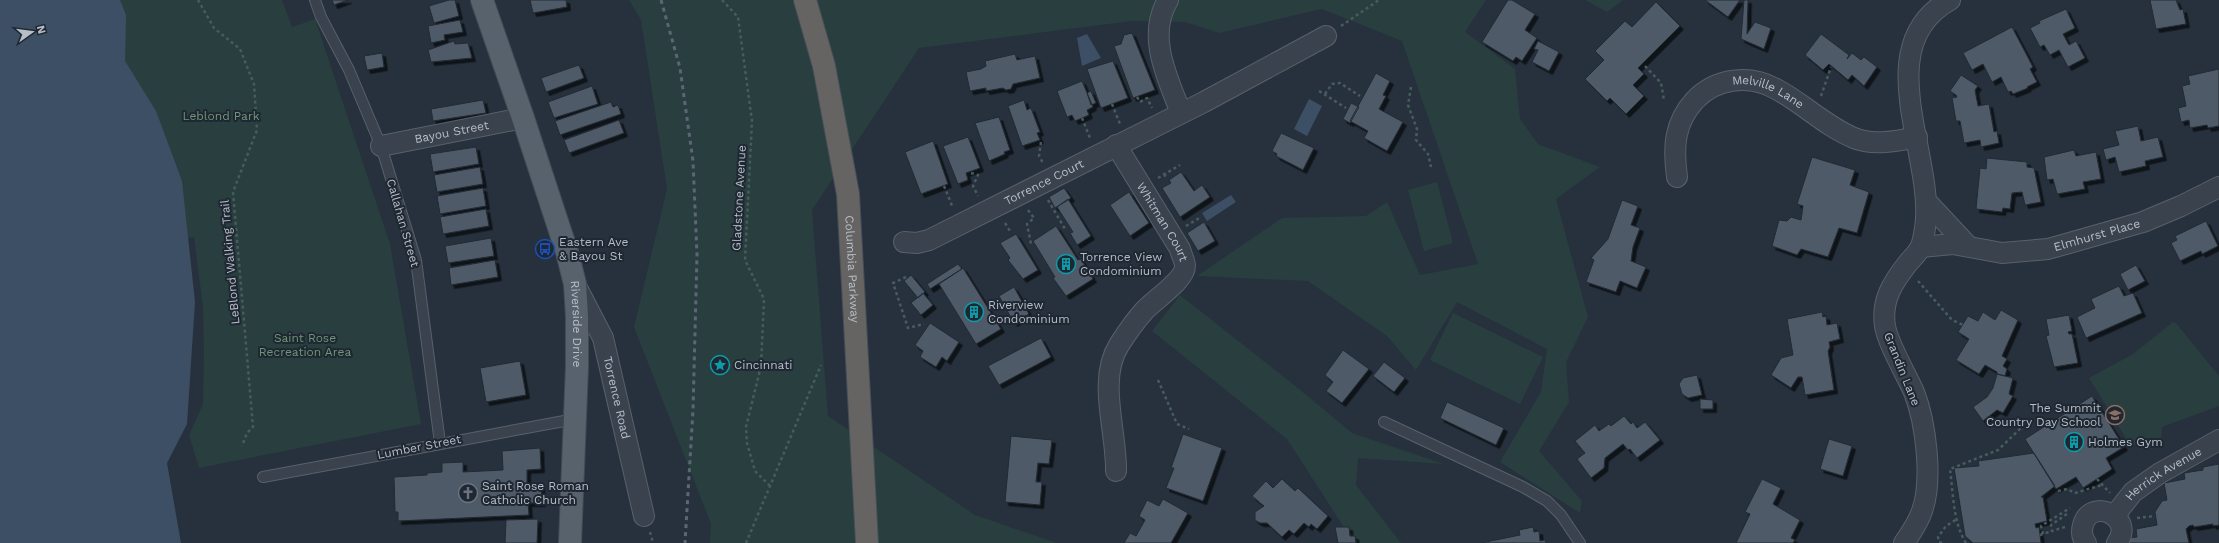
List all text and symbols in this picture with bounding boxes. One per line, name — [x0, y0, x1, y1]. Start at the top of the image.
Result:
north arrow — [12, 12, 52, 52]
text: N — [34, 24, 49, 35]
street label: Melville Lane — [1732, 73, 1807, 111]
park label: Leblond Park — [182, 109, 260, 123]
street label: Bayou Street — [413, 118, 490, 146]
street label: Gladstone Avenue — [729, 145, 749, 251]
street label: Torrence Court — [1002, 156, 1086, 208]
street label: Callahan Street — [384, 177, 422, 269]
street label: Whitman Court — [1134, 180, 1191, 263]
street label: LeBlond Walking Trail — [218, 199, 242, 325]
street label: Columbia Parkway — [842, 215, 862, 324]
street label: Elmhurst Place — [2052, 216, 2142, 254]
place label: Eastern Ave & Bayou St — [559, 235, 628, 263]
bus stop icon: Eastern Ave & Bayou St — [534, 238, 556, 260]
place label: Torrence View Condominium — [1080, 250, 1162, 278]
building icon: Torrence View Condominium — [1055, 253, 1077, 275]
street label: Riverside Drive — [568, 280, 584, 368]
place label: Riverview Condominium — [988, 298, 1070, 326]
building icon: Riverview Condominium — [963, 301, 985, 323]
street label: Grandin Lane — [1881, 330, 1923, 408]
park label: Saint Rose Recreation Area — [259, 331, 351, 359]
place icon: Cincinnati — [709, 354, 731, 376]
street label: Torrence Road — [600, 355, 633, 440]
place label: Cincinnati — [734, 358, 792, 372]
place label: The Summit Country Day School — [1986, 401, 2101, 429]
school or university icon: The Summit Country Day School — [2104, 404, 2126, 426]
building icon: Holmes Gym — [2063, 431, 2085, 453]
street label: Lumber Street — [376, 432, 462, 462]
place label: Holmes Gym — [2088, 435, 2163, 449]
street label: Herrick Avenue — [2122, 444, 2204, 503]
place label: Saint Rose Roman Catholic Church — [482, 479, 589, 507]
church icon: Saint Rose Roman Catholic Church — [457, 482, 479, 504]

